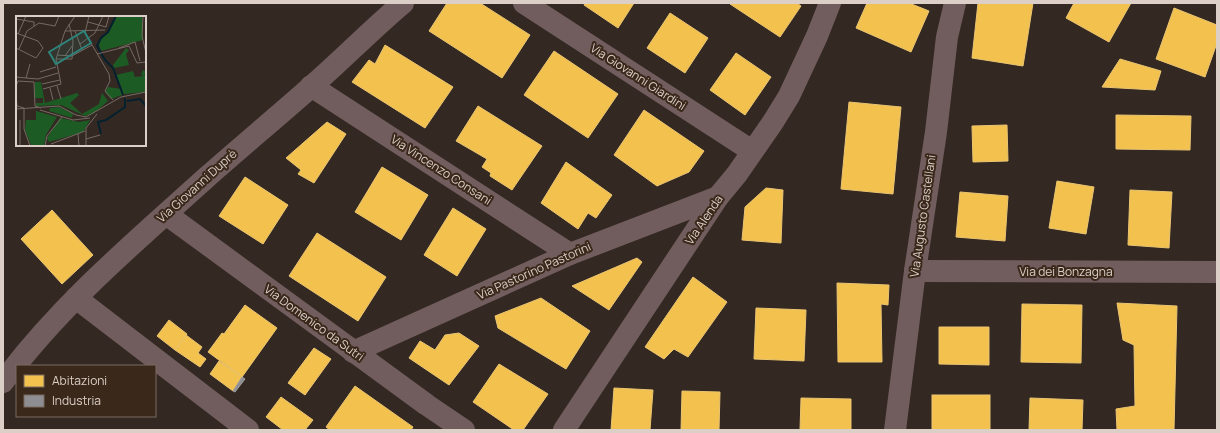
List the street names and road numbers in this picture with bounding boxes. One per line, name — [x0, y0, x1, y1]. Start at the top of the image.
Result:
street label: Via Giovanni Giardini — [587, 39, 689, 114]
street label: Via Vincenzo Consani — [387, 131, 495, 209]
street label: Via Giovanni Duprè — [153, 145, 240, 226]
street label: Via Augusto Castellani — [905, 154, 940, 278]
street label: Via Alenda — [681, 191, 727, 248]
street label: Via Pastorino Pastorini — [474, 238, 593, 303]
street label: Via dei Bonzagna — [1019, 263, 1113, 280]
street label: Via Domenico da Sutri — [261, 281, 368, 365]

